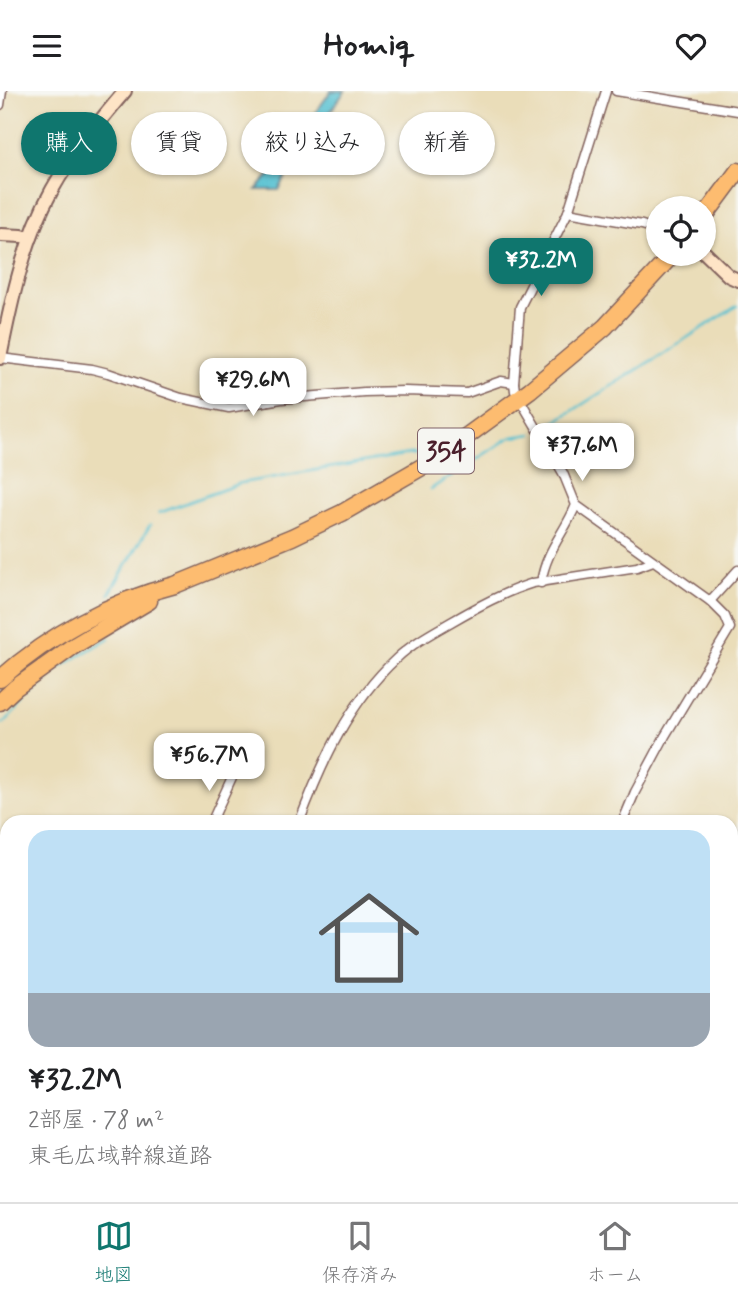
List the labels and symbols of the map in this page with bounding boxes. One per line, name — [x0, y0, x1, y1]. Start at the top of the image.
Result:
pin: ¥32.2M — [484, 239, 598, 298]
pin: ¥29.6M — [196, 359, 310, 418]
pin: ¥37.6M — [525, 423, 639, 483]
road number: 354 — [418, 429, 474, 473]
pin: ¥56.7M — [152, 733, 266, 793]

